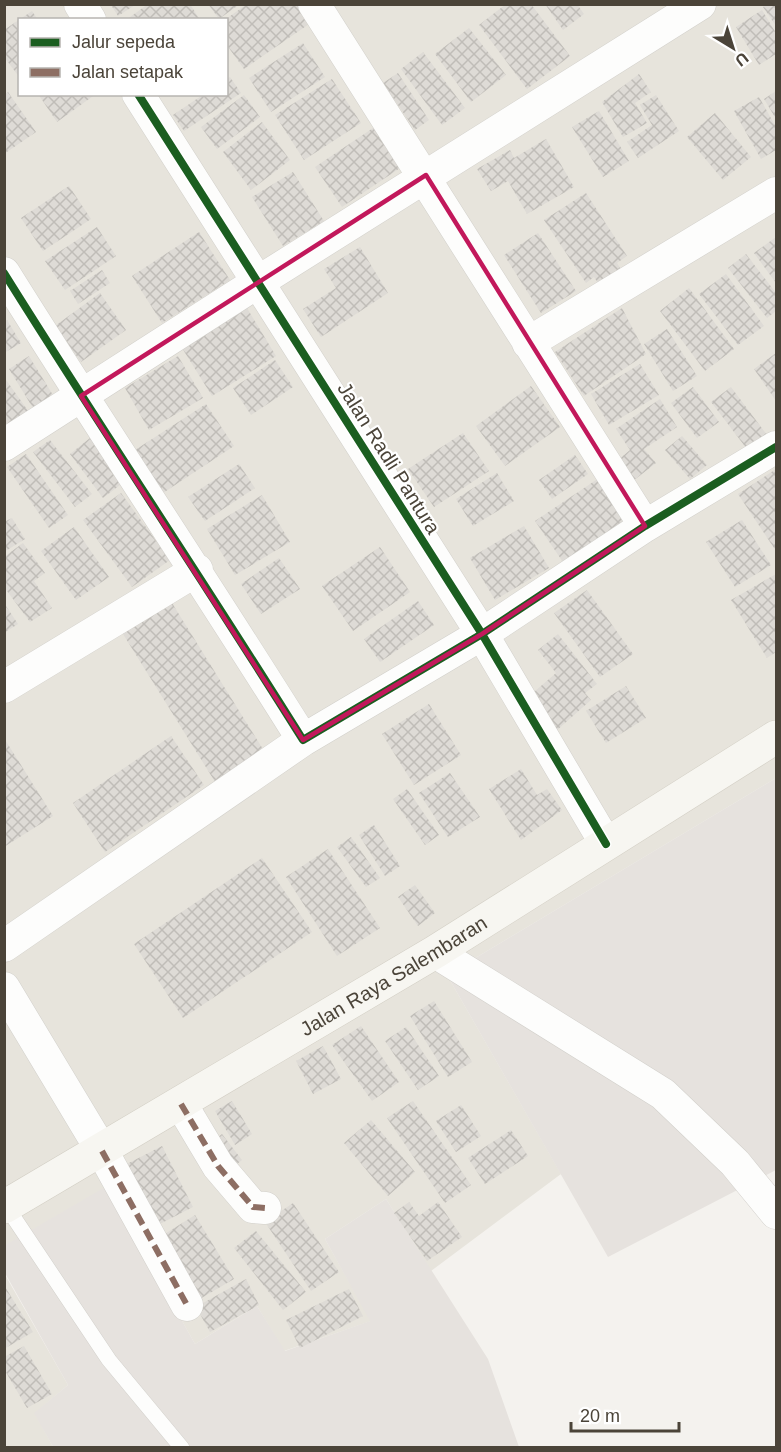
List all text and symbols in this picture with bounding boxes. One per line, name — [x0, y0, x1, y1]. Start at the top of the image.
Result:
legend — [18, 18, 228, 96]
north arrow — [703, 18, 763, 78]
text: Jalur sepeda — [72, 32, 176, 52]
text: U — [732, 49, 752, 70]
text: Jalan setapak — [72, 62, 184, 82]
street label: Jalan Radli Pantura — [333, 378, 445, 539]
street label: Jalan Raya Salembaran — [296, 911, 491, 1040]
scale bar — [571, 1395, 679, 1433]
text: 20 m — [580, 1406, 620, 1426]

